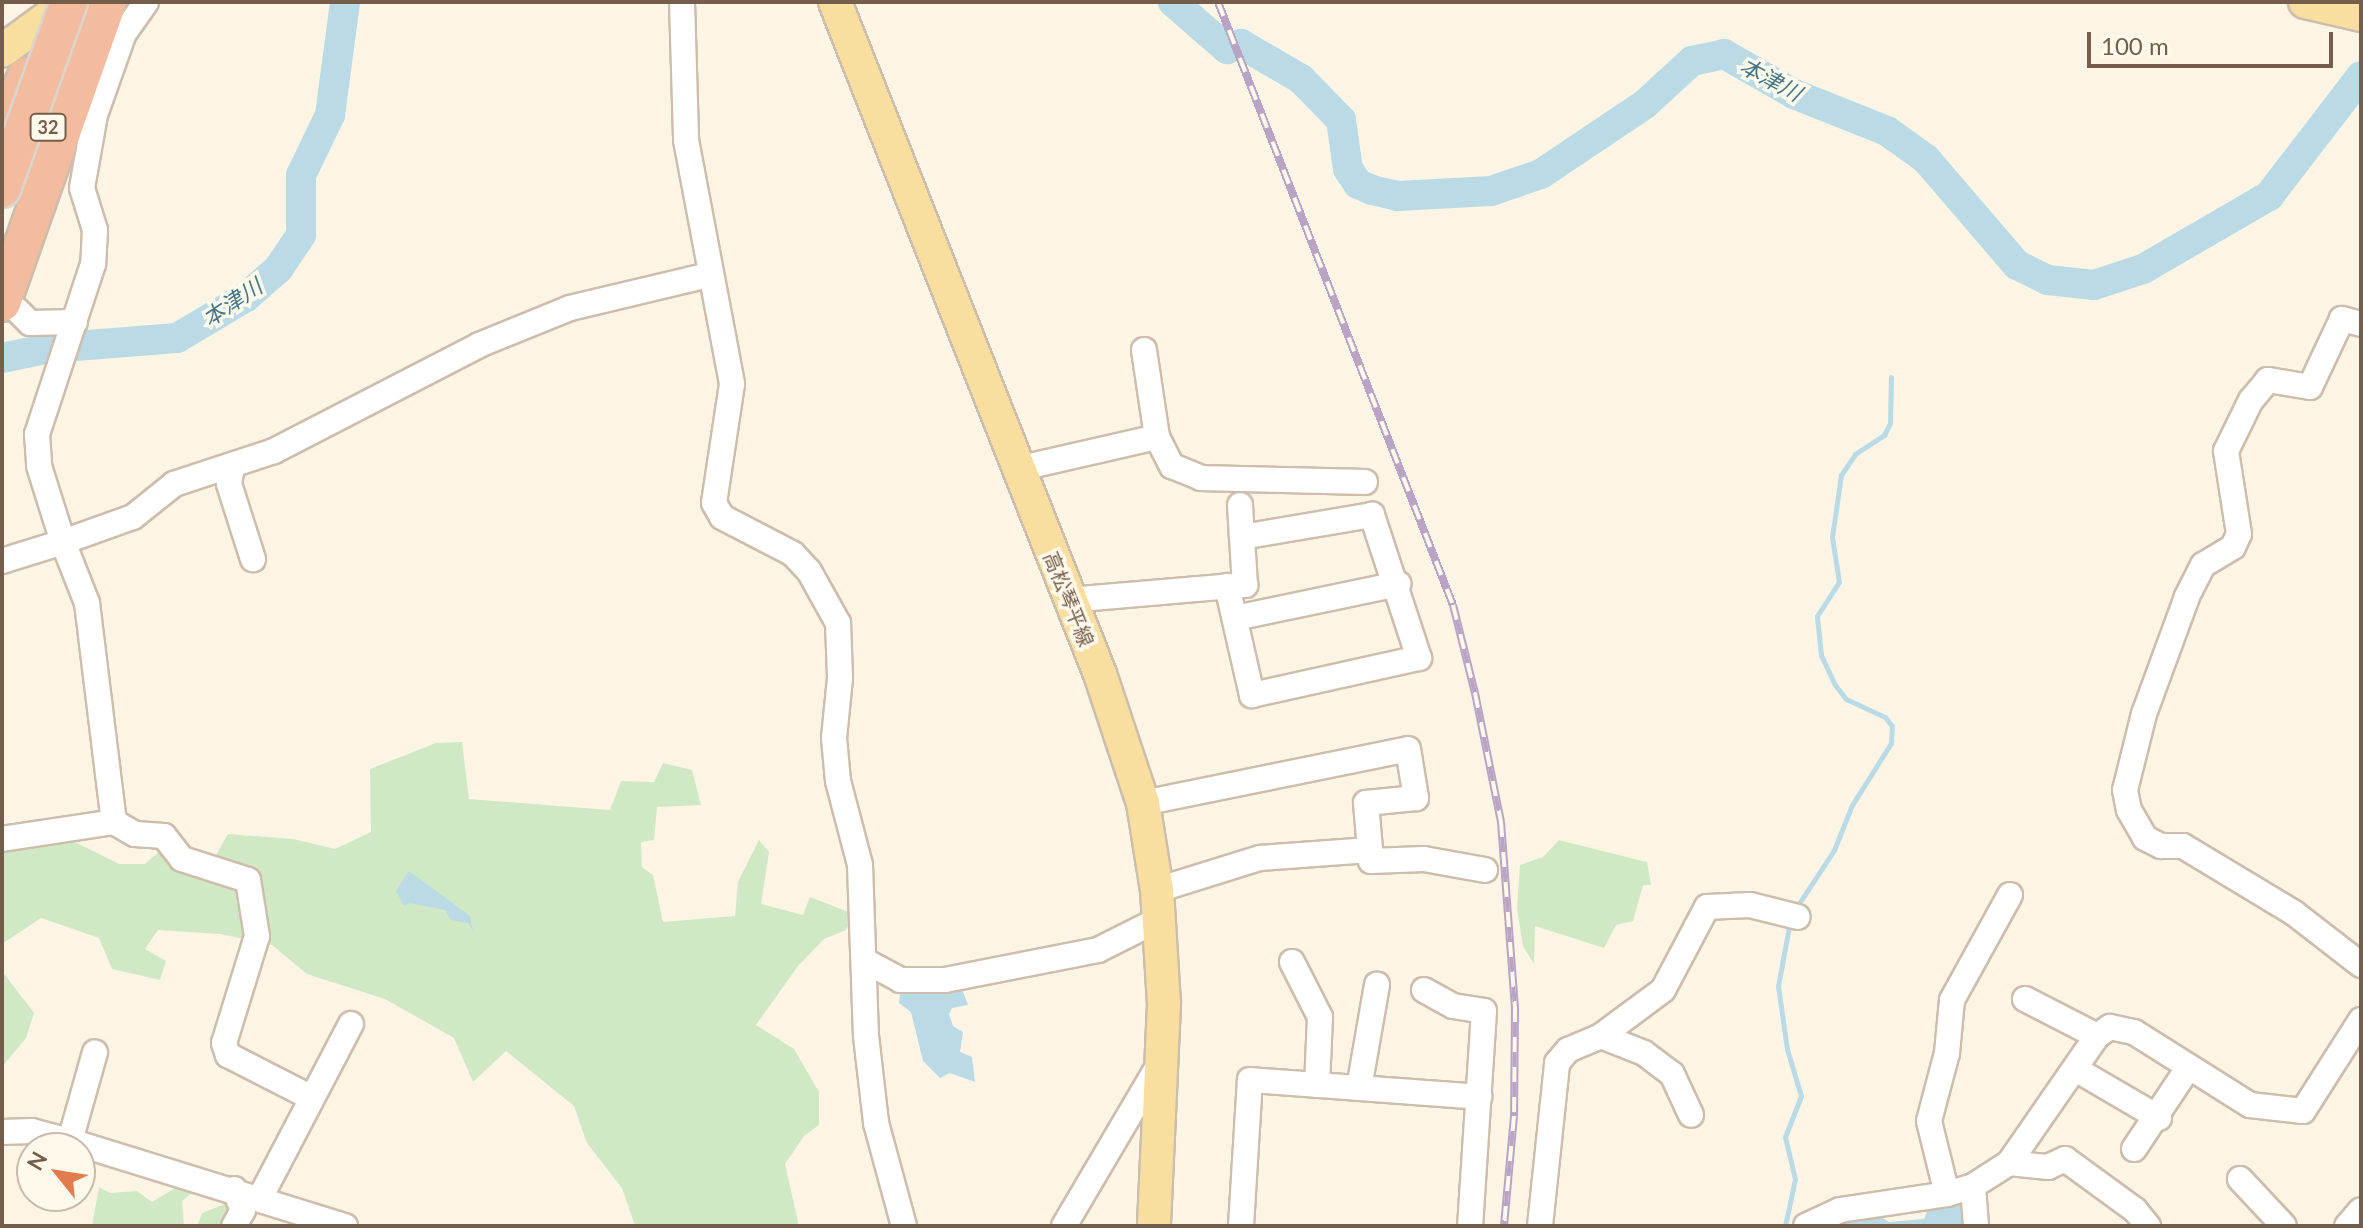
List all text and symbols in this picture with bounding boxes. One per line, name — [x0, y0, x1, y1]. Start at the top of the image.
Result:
scale bar — [2091, 16, 2337, 66]
text: 100 m — [2101, 31, 2169, 60]
water label: 本津川 — [1736, 52, 1806, 106]
road number: 32 — [28, 113, 68, 141]
water label: 本津川 — [197, 273, 267, 331]
street label: 高松琴平線 — [1039, 548, 1099, 650]
north arrow — [16, 1132, 96, 1212]
text: N — [21, 1147, 52, 1175]

